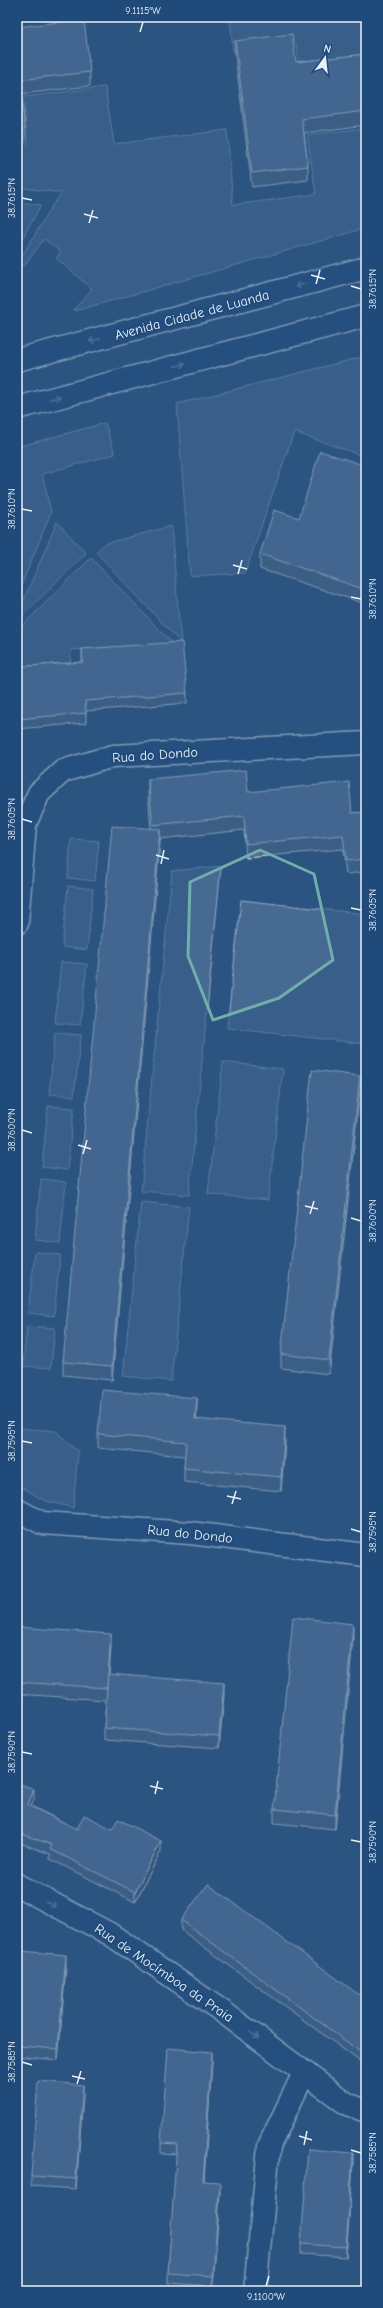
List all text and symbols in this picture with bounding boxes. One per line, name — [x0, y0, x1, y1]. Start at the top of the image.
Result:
text: 9.1115°W — [125, 5, 161, 17]
north arrow — [305, 38, 345, 78]
text: N — [322, 42, 333, 56]
text: 38.7615°N — [6, 178, 18, 218]
text: 38.7615°N — [367, 269, 379, 309]
one-way arrow — [295, 282, 308, 290]
street label: Avenida Cidade de Luanda — [113, 286, 271, 344]
one-way arrow — [88, 337, 101, 345]
one-way arrow — [174, 361, 187, 368]
one-way arrow — [48, 394, 61, 401]
text: 38.7610°N — [6, 489, 18, 529]
text: 38.7610°N — [367, 579, 379, 619]
street label: Rua do Dondo — [112, 744, 198, 766]
text: 38.7605°N — [6, 798, 18, 840]
text: 38.7605°N — [367, 889, 379, 931]
text: 38.7600°N — [6, 1108, 18, 1152]
text: 38.7600°N — [367, 1199, 379, 1243]
text: 38.7595°N — [6, 1420, 18, 1462]
text: 38.7595°N — [367, 1511, 379, 1553]
street label: Rua do Dondo — [147, 1521, 233, 1547]
text: 38.7590°N — [6, 1731, 18, 1773]
text: 38.7590°N — [367, 1821, 379, 1863]
one-way arrow — [45, 1900, 57, 1908]
street label: Rua de Mocímboa da Praia — [91, 1920, 237, 2026]
one-way arrow — [248, 2031, 259, 2039]
text: 38.7585°N — [6, 2041, 18, 2083]
text: 38.7585°N — [367, 2132, 379, 2174]
text: 9.1100°W — [247, 2291, 285, 2303]

